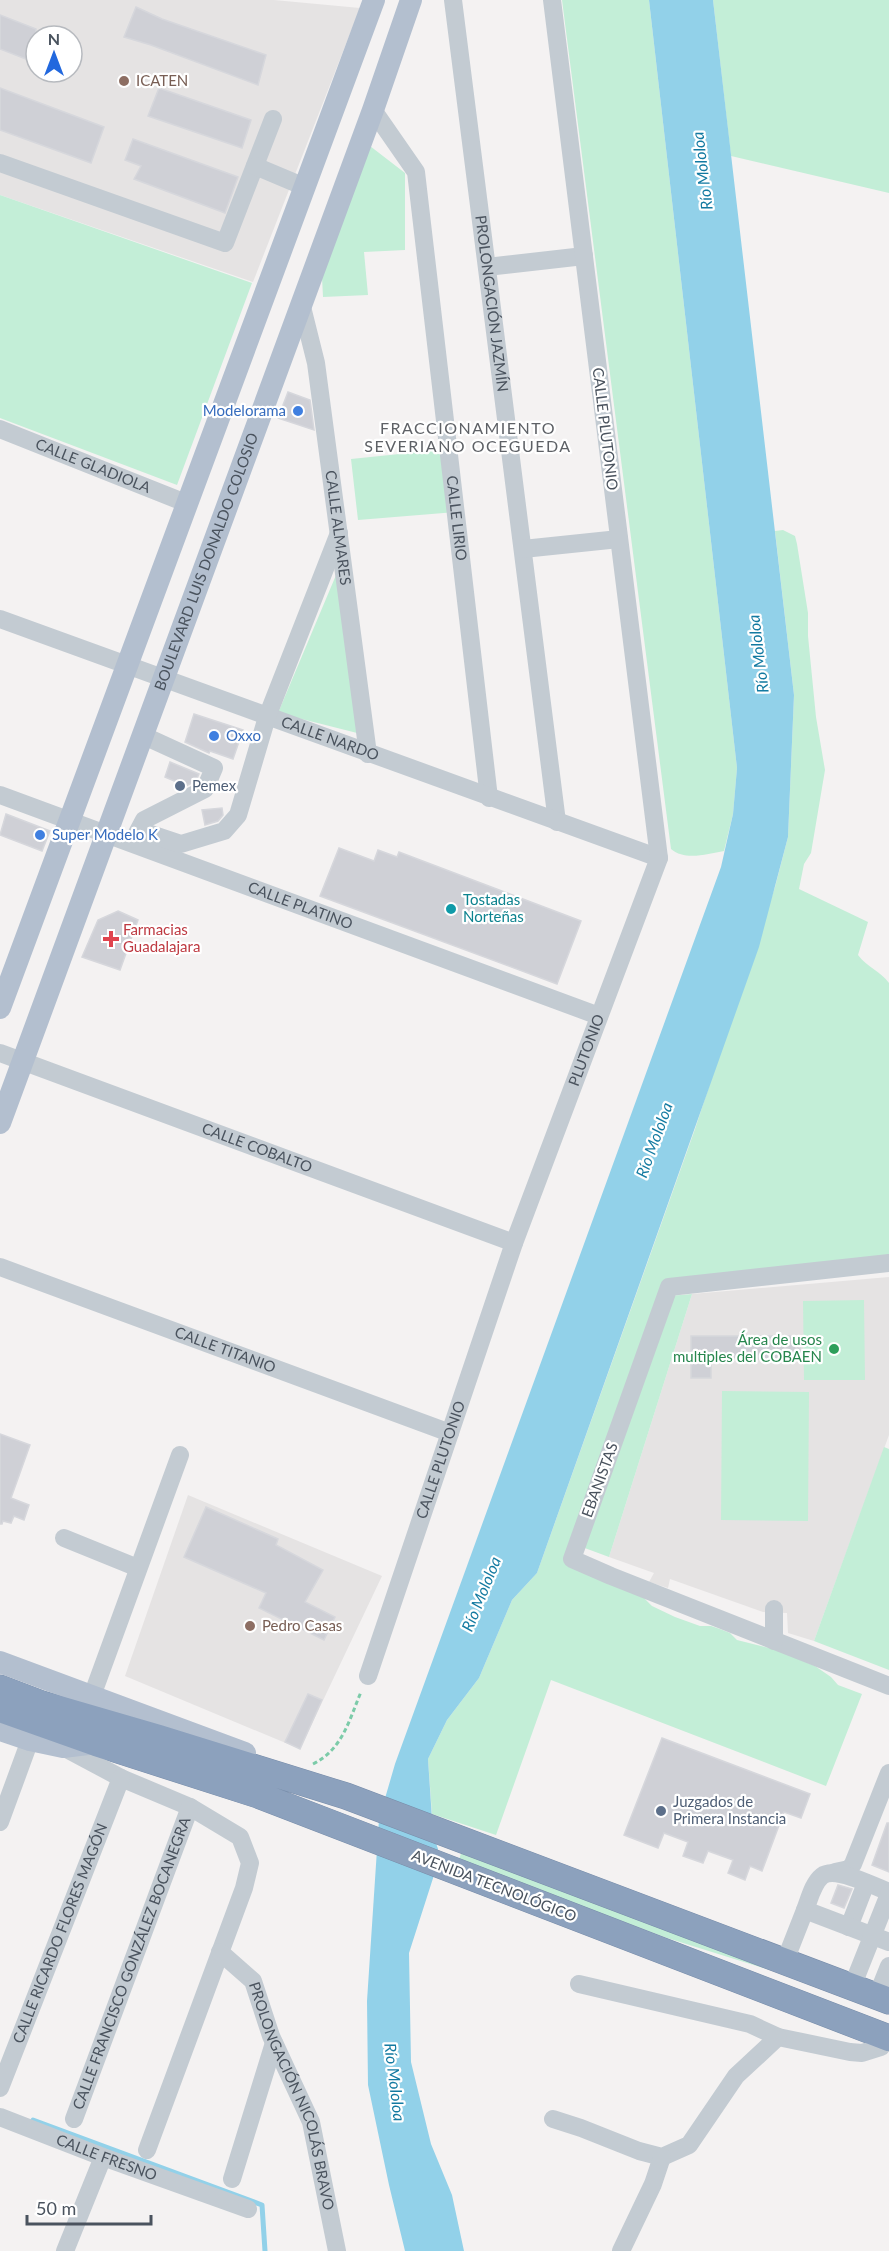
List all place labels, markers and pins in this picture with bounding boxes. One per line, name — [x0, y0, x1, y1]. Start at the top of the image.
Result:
place label: ICATEN — [136, 71, 188, 89]
marker: ICATEN — [117, 74, 131, 88]
place label: Modelorama — [203, 401, 286, 419]
marker: Modelorama — [291, 404, 305, 418]
place label: Oxxo — [226, 726, 261, 744]
marker: Oxxo — [207, 729, 221, 743]
place label: Pemex — [192, 776, 237, 794]
marker: Pemex — [173, 779, 187, 793]
place label: Super Modelo K — [52, 825, 158, 843]
marker: Super Modelo K — [33, 828, 47, 842]
place label: Tostadas Norteñas — [463, 890, 524, 925]
marker: Tostadas Norteñas — [444, 902, 458, 916]
place label: Farmacias Guadalajara — [123, 920, 200, 955]
marker: Farmacias Guadalajara — [104, 932, 118, 946]
place label: Área de usos multiples del COBAEN — [673, 1330, 822, 1365]
marker: Área de usos multiples del COBAEN — [827, 1342, 841, 1356]
place label: Pedro Casas — [262, 1616, 342, 1634]
marker: Pedro Casas — [243, 1619, 257, 1633]
place label: Juzgados de Primera Instancia — [673, 1792, 786, 1827]
marker: Juzgados de Primera Instancia — [654, 1804, 668, 1818]

